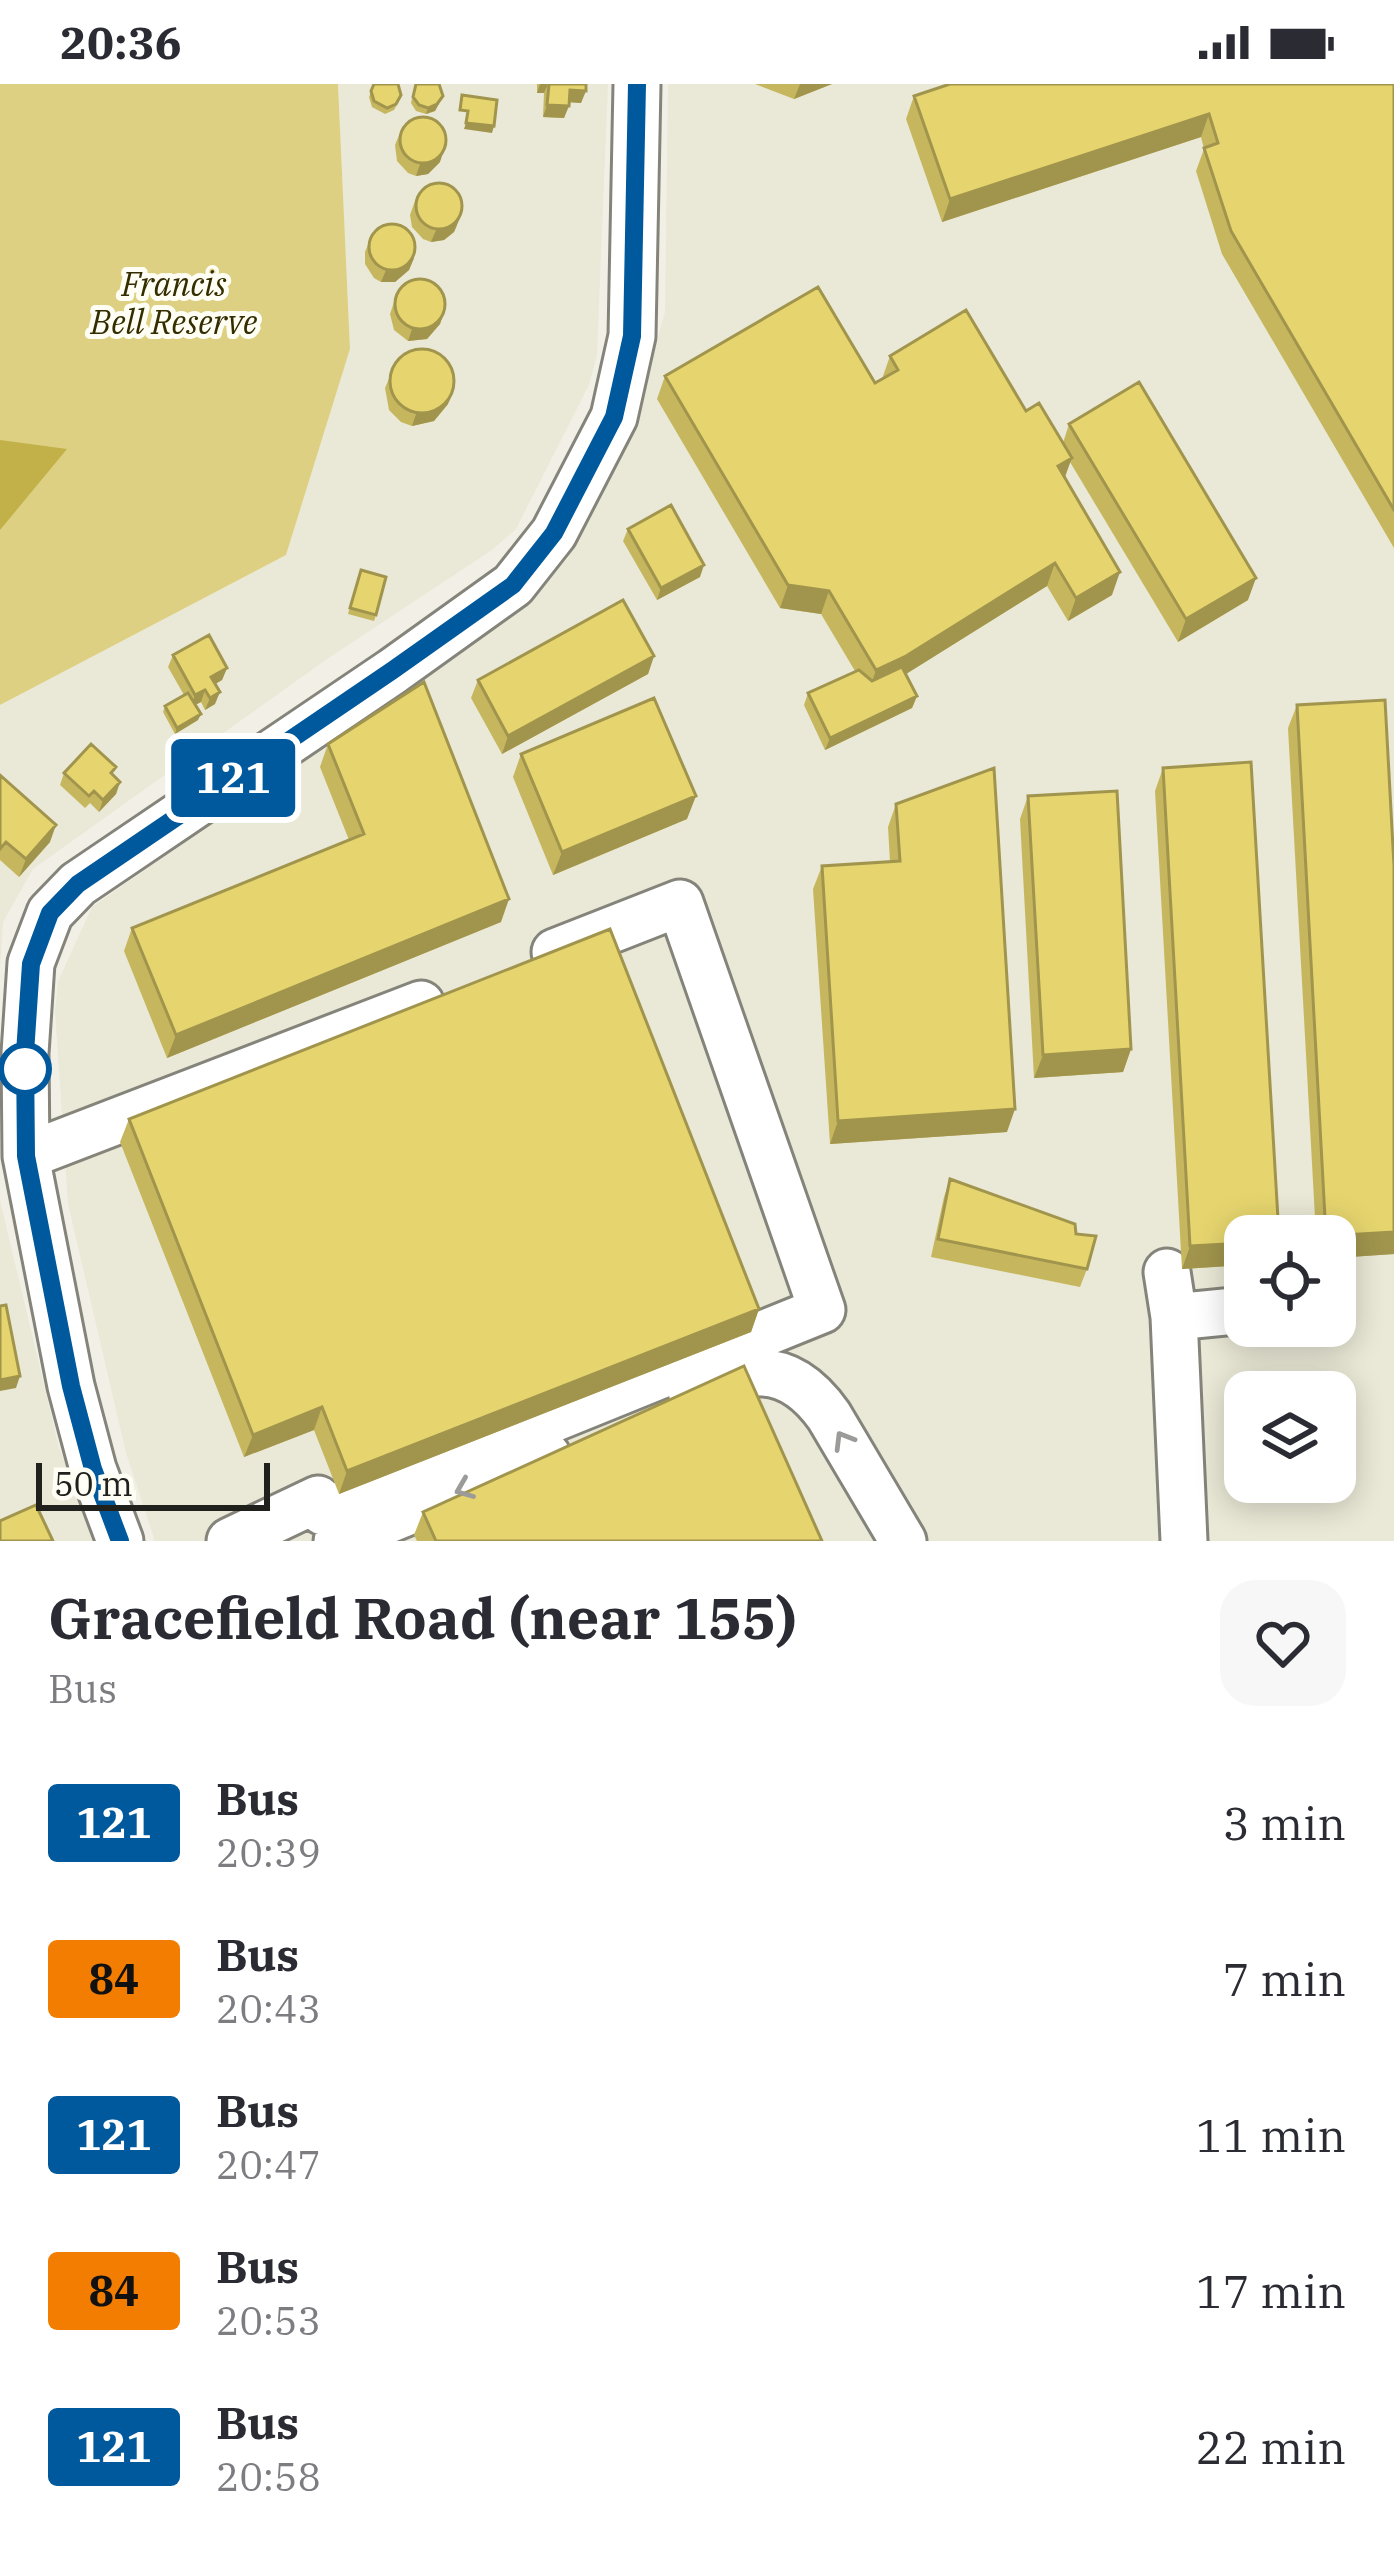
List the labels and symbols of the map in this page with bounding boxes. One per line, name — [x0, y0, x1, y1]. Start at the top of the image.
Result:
park label: Francis Bell Reserve — [90, 262, 258, 343]
line badge: 121 — [164, 739, 302, 817]
unlabelled marker — [0, 1044, 50, 1094]
one-way arrow — [835, 1432, 857, 1454]
scale bar — [36, 1457, 270, 1510]
one-way arrow — [454, 1475, 475, 1499]

